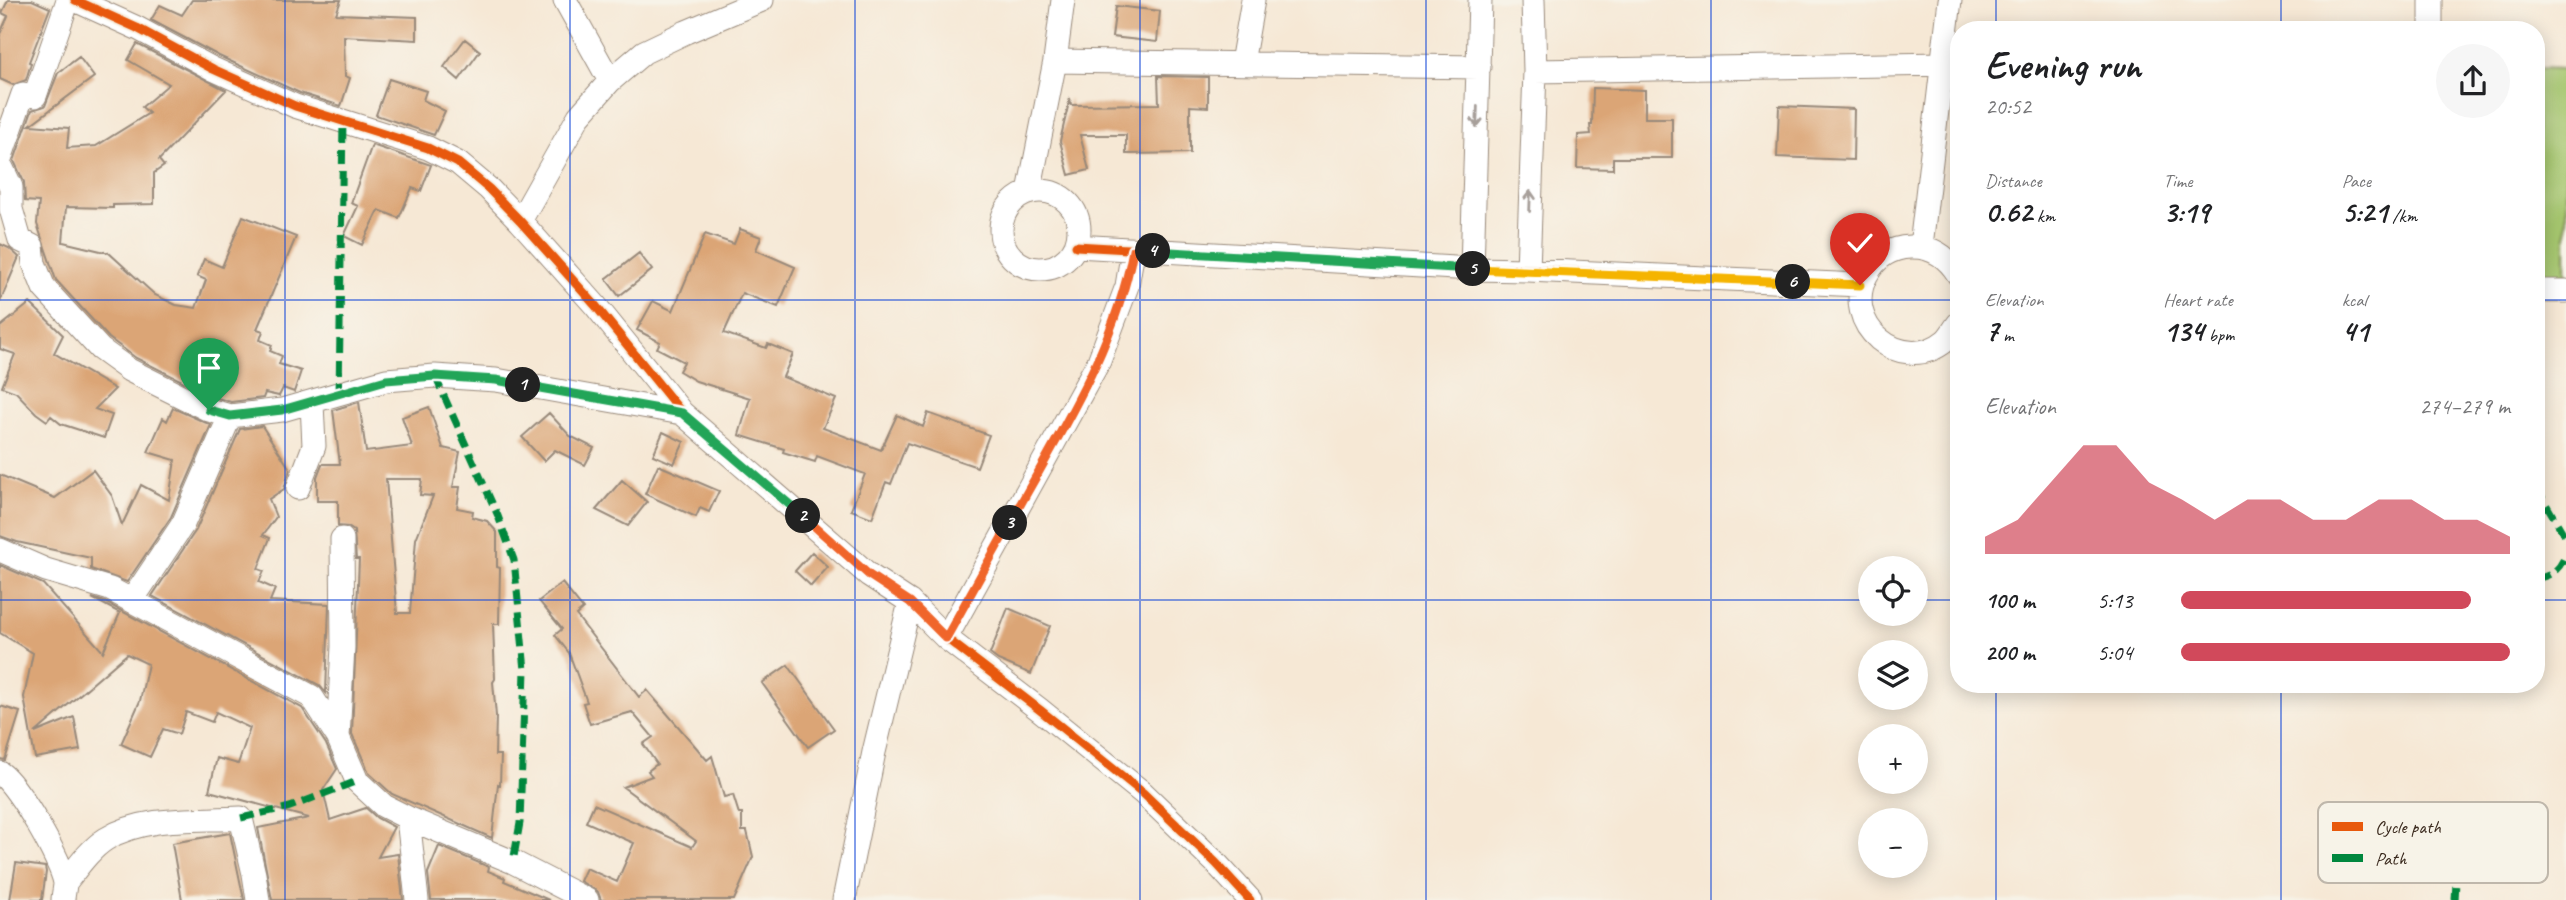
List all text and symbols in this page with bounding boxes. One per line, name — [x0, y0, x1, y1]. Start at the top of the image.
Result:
text: Evening run — [1985, 42, 2141, 89]
button: share — [2436, 44, 2510, 118]
text: 20:52 — [1985, 92, 2031, 121]
one-way arrow — [1471, 105, 1484, 128]
text: Distance — [1985, 169, 2042, 193]
text: Time — [2163, 169, 2192, 193]
text: Pace — [2342, 169, 2371, 193]
one-way arrow — [1524, 190, 1537, 213]
text: 0.62 — [1985, 193, 2032, 231]
text: 3:19 — [2163, 193, 2209, 231]
text: 5:21 — [2342, 193, 2388, 231]
text: km — [2032, 204, 2055, 228]
text: /km — [2388, 204, 2417, 228]
pin — [1830, 213, 1890, 285]
icon: check — [1841, 224, 1879, 262]
pin: 4 — [1136, 233, 1170, 268]
text: 4 — [1148, 238, 1157, 262]
pin: 5 — [1456, 252, 1490, 286]
text: 5 — [1468, 256, 1477, 280]
pin: 6 — [1776, 264, 1811, 300]
text: 6 — [1788, 269, 1797, 293]
text: Elevation — [1985, 288, 2043, 312]
text: Heart rate — [2163, 288, 2233, 312]
text: kcal — [2342, 288, 2367, 312]
text: 7 — [1985, 312, 1998, 350]
text: 134 — [2163, 312, 2204, 350]
text: 41 — [2342, 312, 2369, 350]
text: m — [1998, 323, 2014, 347]
text: bpm — [2204, 323, 2235, 347]
pin — [179, 338, 239, 410]
icon: arrive — [190, 349, 228, 387]
pin: 1 — [505, 368, 540, 402]
text: 1 — [518, 372, 527, 396]
text: Elevation — [1985, 392, 2056, 421]
text: 274–279 m — [2419, 392, 2510, 421]
pin: 2 — [786, 498, 820, 534]
text: 2 — [798, 503, 807, 527]
pin: 3 — [992, 505, 1028, 540]
text: 3 — [1005, 510, 1014, 534]
map controls — [1858, 556, 1928, 878]
button: locate — [1858, 556, 1928, 626]
text: 100 m — [1985, 586, 2035, 615]
text: 5:13 — [2097, 586, 2133, 615]
text: 200 m — [1985, 638, 2035, 667]
text: 5:04 — [2097, 638, 2133, 667]
button: layers — [1858, 640, 1928, 710]
button: + — [1858, 724, 1928, 794]
legend — [2318, 802, 2548, 883]
button: − — [1858, 808, 1928, 878]
text: Cycle path — [2375, 815, 2441, 839]
text: Path — [2375, 847, 2408, 871]

